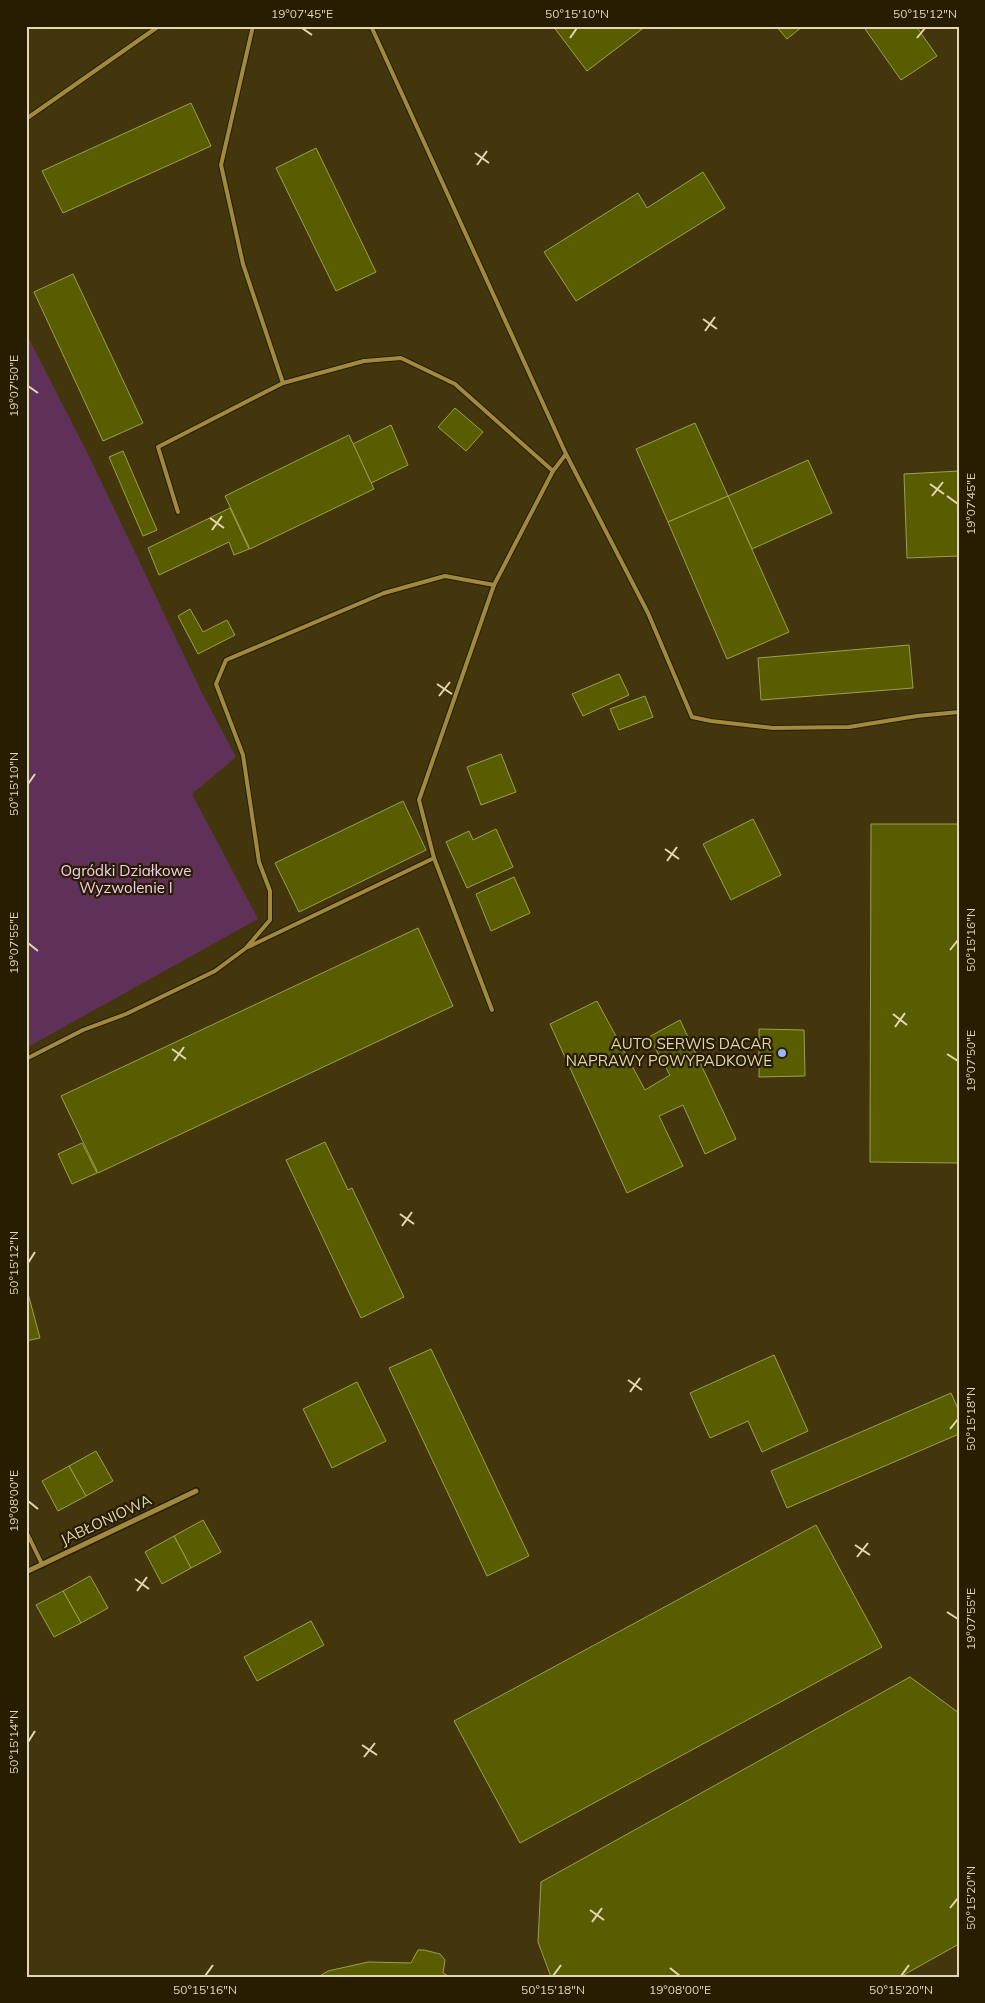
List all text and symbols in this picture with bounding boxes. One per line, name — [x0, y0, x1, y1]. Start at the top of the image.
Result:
text: 19°07'45"E — [271, 6, 333, 21]
text: 50°15'10"N — [545, 6, 609, 21]
text: 50°15'12"N — [893, 6, 957, 21]
text: 19°07'50"E — [6, 355, 21, 417]
text: 19°07'45"E — [963, 473, 978, 535]
text: 50°15'10"N — [6, 752, 21, 816]
park label: Ogródki Działkowe Wyzwolenie I — [61, 861, 191, 897]
text: 50°15'16"N — [963, 908, 978, 972]
text: 19°07'55"E — [6, 912, 21, 974]
text: 19°07'50"E — [963, 1030, 978, 1092]
place label: AUTO SERWIS DACAR NAPRAWY POWYPADKOWE — [566, 1034, 772, 1070]
marker: AUTO SERWIS DACAR NAPRAWY POWYPADKOWE — [776, 1047, 788, 1059]
text: 50°15'12"N — [6, 1231, 21, 1295]
text: 50°15'18"N — [963, 1387, 978, 1451]
text: 19°08'00"E — [6, 1470, 21, 1532]
street label: JABŁONIOWA — [57, 1490, 155, 1549]
text: 19°07'55"E — [963, 1588, 978, 1650]
text: 50°15'14"N — [6, 1710, 21, 1774]
text: 50°15'20"N — [963, 1866, 978, 1930]
text: 50°15'16"N — [173, 1982, 237, 1997]
text: 50°15'18"N — [521, 1982, 585, 1997]
text: 19°08'00"E — [649, 1982, 711, 1997]
text: 50°15'20"N — [869, 1982, 933, 1997]

